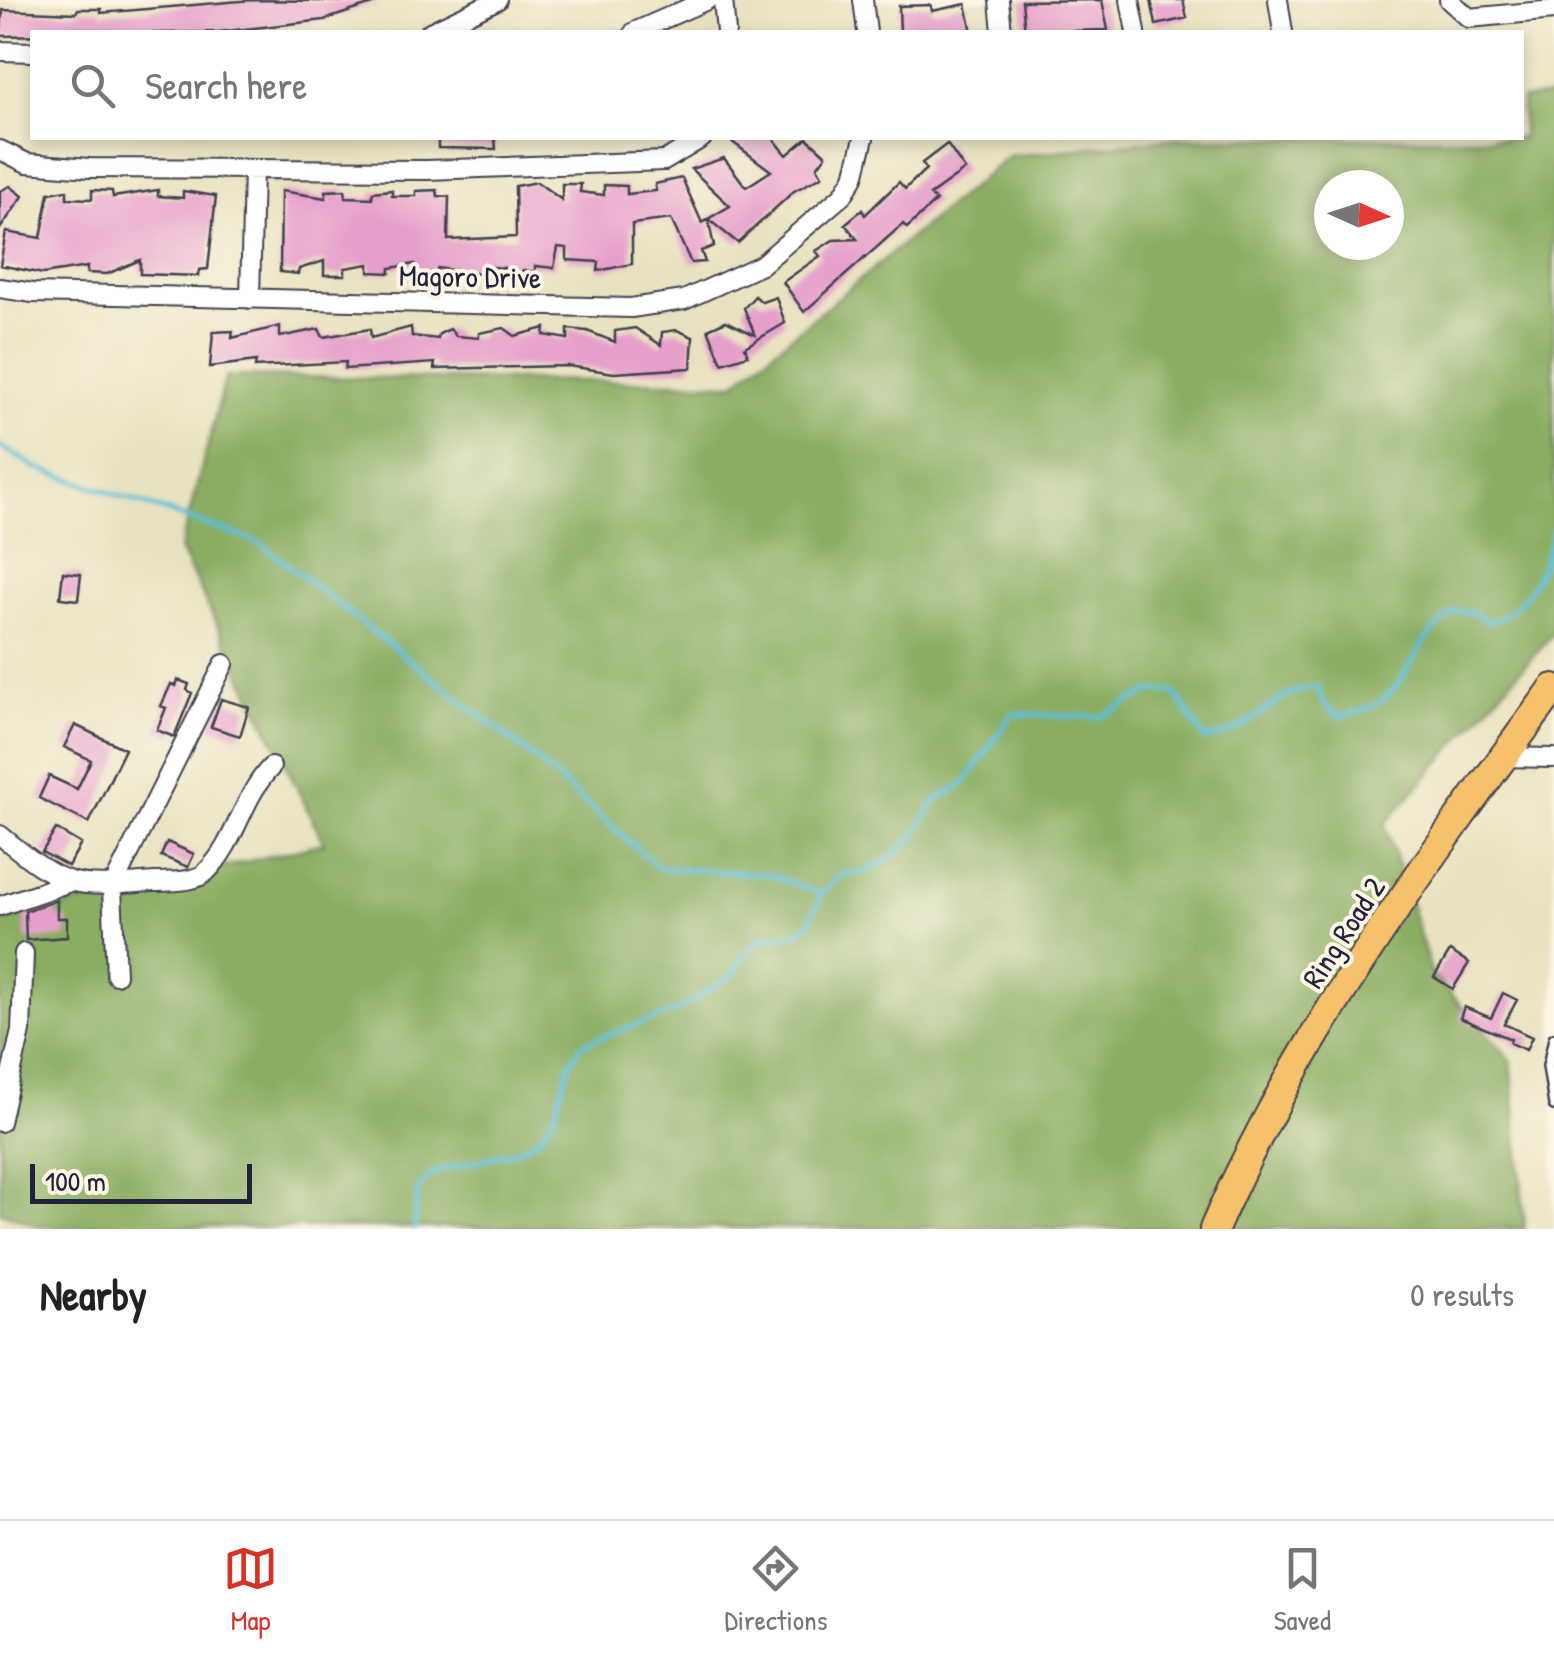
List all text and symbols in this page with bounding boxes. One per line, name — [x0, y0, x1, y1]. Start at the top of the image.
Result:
search box — [30, 30, 1524, 140]
icon: search — [65, 58, 120, 113]
text: Search here — [145, 59, 307, 111]
north arrow — [1314, 170, 1404, 260]
street label: Magoro Drive — [399, 255, 541, 297]
street label: Ring Road 2 — [1293, 869, 1394, 995]
scale bar — [30, 1159, 252, 1204]
text: 100 m — [45, 1162, 106, 1200]
text: Nearby — [40, 1266, 147, 1323]
text: 0 results — [1410, 1273, 1514, 1316]
tab: Map — [223, 1541, 278, 1639]
tab: Directions — [724, 1541, 827, 1639]
tab: Saved — [1274, 1541, 1331, 1639]

